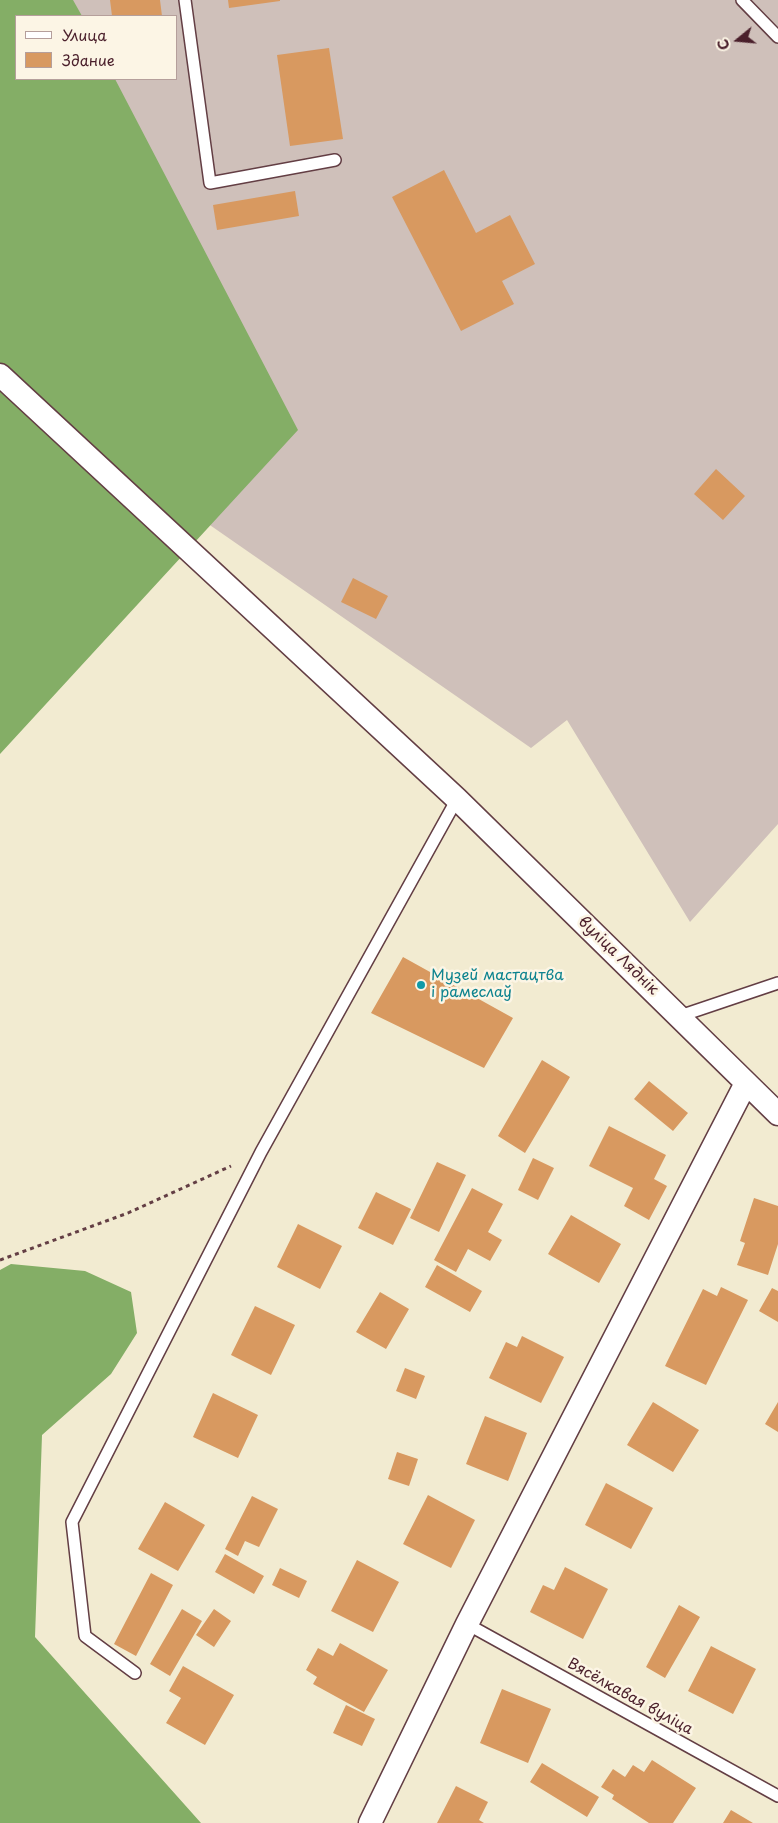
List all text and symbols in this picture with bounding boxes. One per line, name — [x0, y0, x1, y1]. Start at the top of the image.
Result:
legend — [15, 15, 178, 80]
north arrow — [713, 15, 763, 65]
text: Улица — [62, 23, 107, 46]
text: С — [712, 36, 735, 53]
text: Здание — [62, 48, 115, 71]
street label: вуліца Ляднік — [574, 913, 662, 999]
place label: Музей мастацтва і рамеслаў — [431, 967, 564, 1002]
marker: Музей мастацтва і рамеслаў — [415, 979, 427, 991]
street label: Вясёлкавая вуліца — [564, 1655, 696, 1739]

